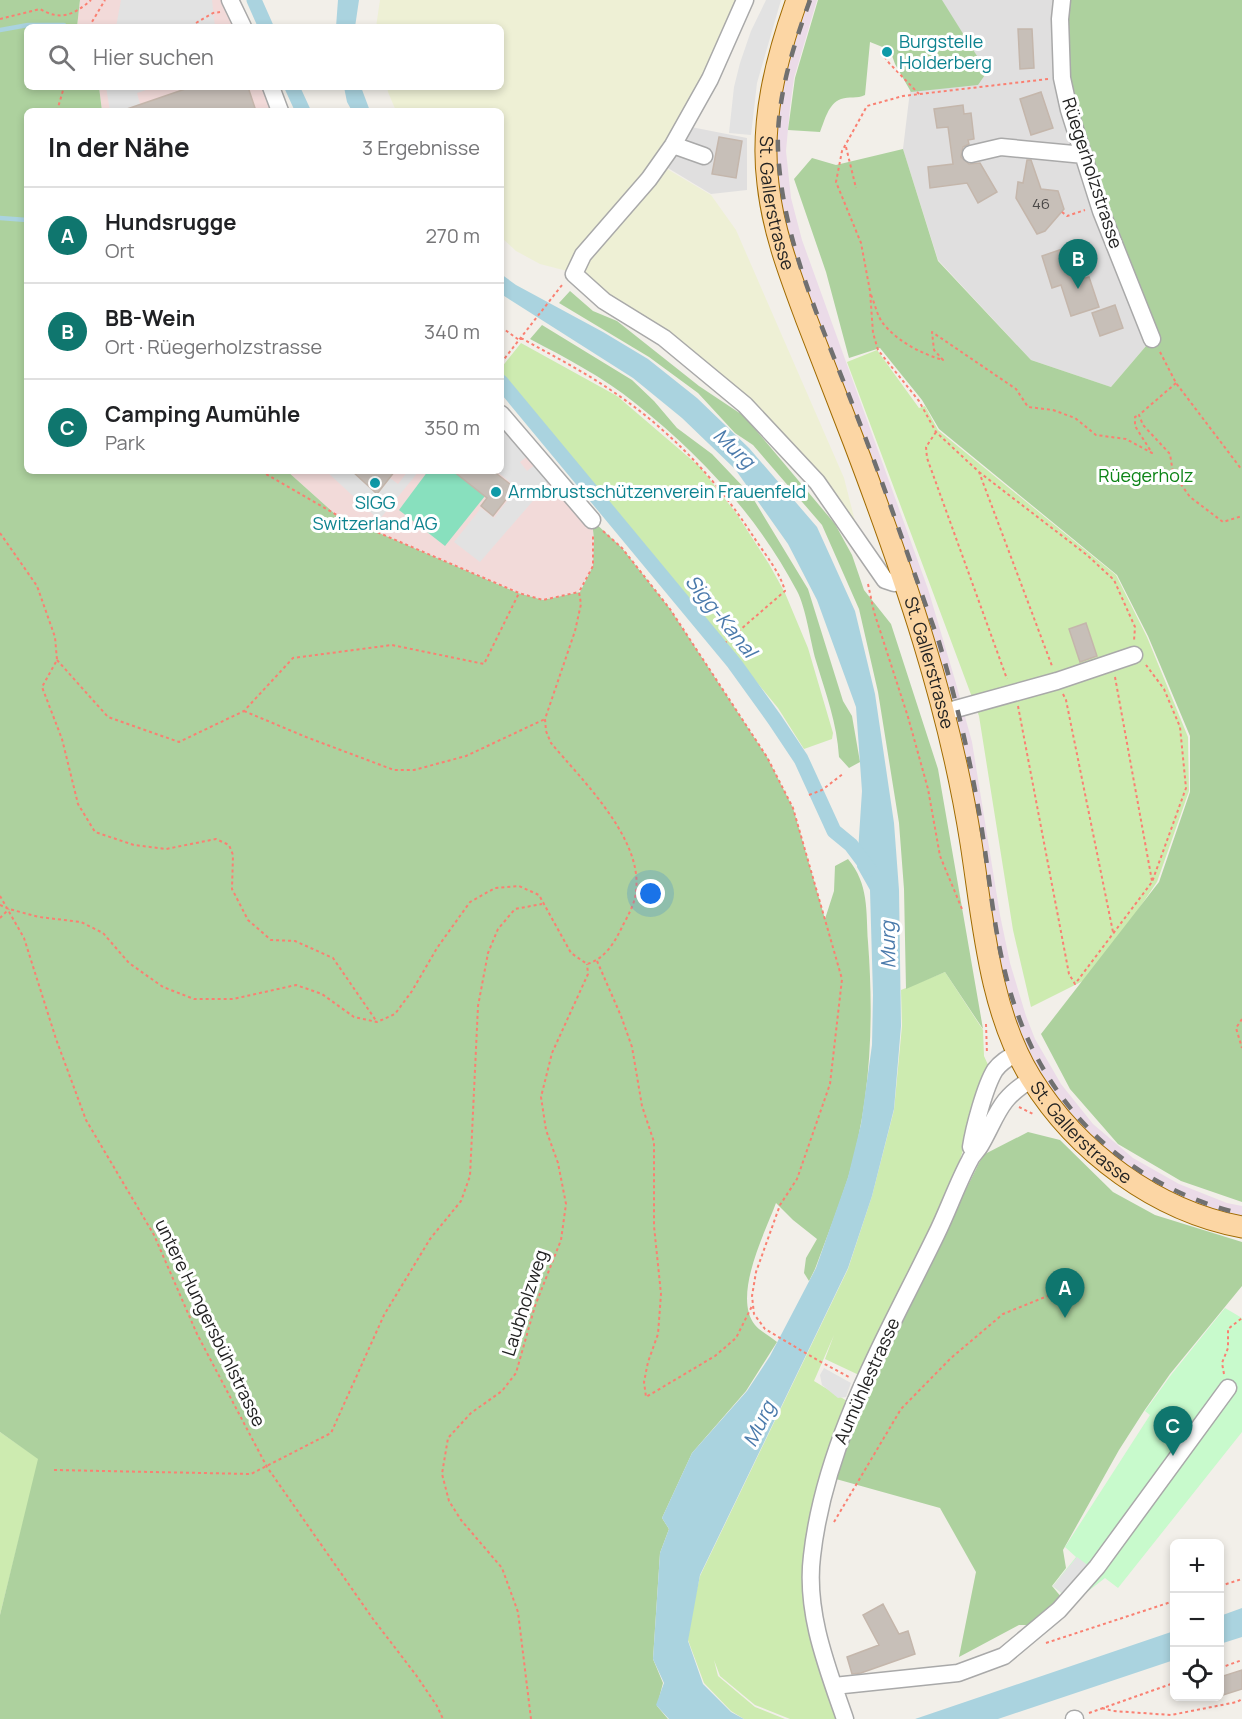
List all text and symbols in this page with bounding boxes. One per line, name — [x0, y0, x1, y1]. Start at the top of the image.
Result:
search box — [24, 24, 504, 90]
place label: Burgstelle Holderberg — [899, 29, 992, 74]
icon: search — [45, 41, 78, 74]
text: Hier suchen — [93, 42, 214, 72]
marker: Burgstelle Holderberg — [880, 45, 894, 59]
street label: Rüegerholzstrasse — [1057, 94, 1129, 251]
text: In der Nähe — [48, 129, 190, 165]
text: 3 Ergebnisse — [362, 134, 480, 161]
street label: St. Gallerstrasse — [755, 135, 801, 273]
house number: 46 — [1032, 193, 1050, 214]
text: Hundsrugge — [105, 207, 237, 237]
text: A — [61, 222, 74, 249]
text: 270 m — [425, 222, 480, 249]
text: Ort — [105, 237, 135, 264]
pin: B — [1058, 240, 1098, 289]
text: BB-Wein — [105, 303, 195, 333]
text: B — [61, 318, 74, 345]
text: 340 m — [424, 318, 480, 345]
text: Ort · Rüegerholzstrasse — [105, 333, 322, 360]
text: Camping Aumühle — [105, 399, 300, 429]
text: C — [60, 414, 75, 441]
text: 350 m — [424, 414, 480, 441]
water label: Murg — [708, 422, 762, 475]
text: Park — [105, 429, 145, 456]
park label: Rüegerholz — [1098, 463, 1194, 487]
marker: SIGG Switzerland AG — [368, 476, 382, 490]
place label: Armbrustschützenverein Frauenfeld — [508, 479, 806, 503]
marker: Armbrustschützenverein Frauenfeld — [489, 485, 503, 499]
place label: SIGG Switzerland AG — [313, 490, 438, 535]
water label: Sigg-Kanal — [680, 568, 765, 665]
street label: St. Gallerstrasse — [899, 593, 960, 731]
your location — [636, 879, 665, 908]
water label: Murg — [874, 919, 901, 969]
street label: St. Gallerstrasse — [1025, 1076, 1137, 1189]
street label: untere Hungersbühlstrasse — [150, 1215, 272, 1430]
street label: Laubholzweg — [496, 1247, 552, 1359]
pin: A — [1046, 1268, 1084, 1318]
street label: Aumühlestrasse — [828, 1314, 905, 1447]
water label: Murg — [736, 1395, 782, 1451]
pin: C — [1154, 1406, 1192, 1456]
map controls — [1170, 1539, 1224, 1701]
button: + — [1170, 1539, 1224, 1593]
button: − — [1170, 1593, 1224, 1647]
button: locate — [1170, 1647, 1224, 1701]

